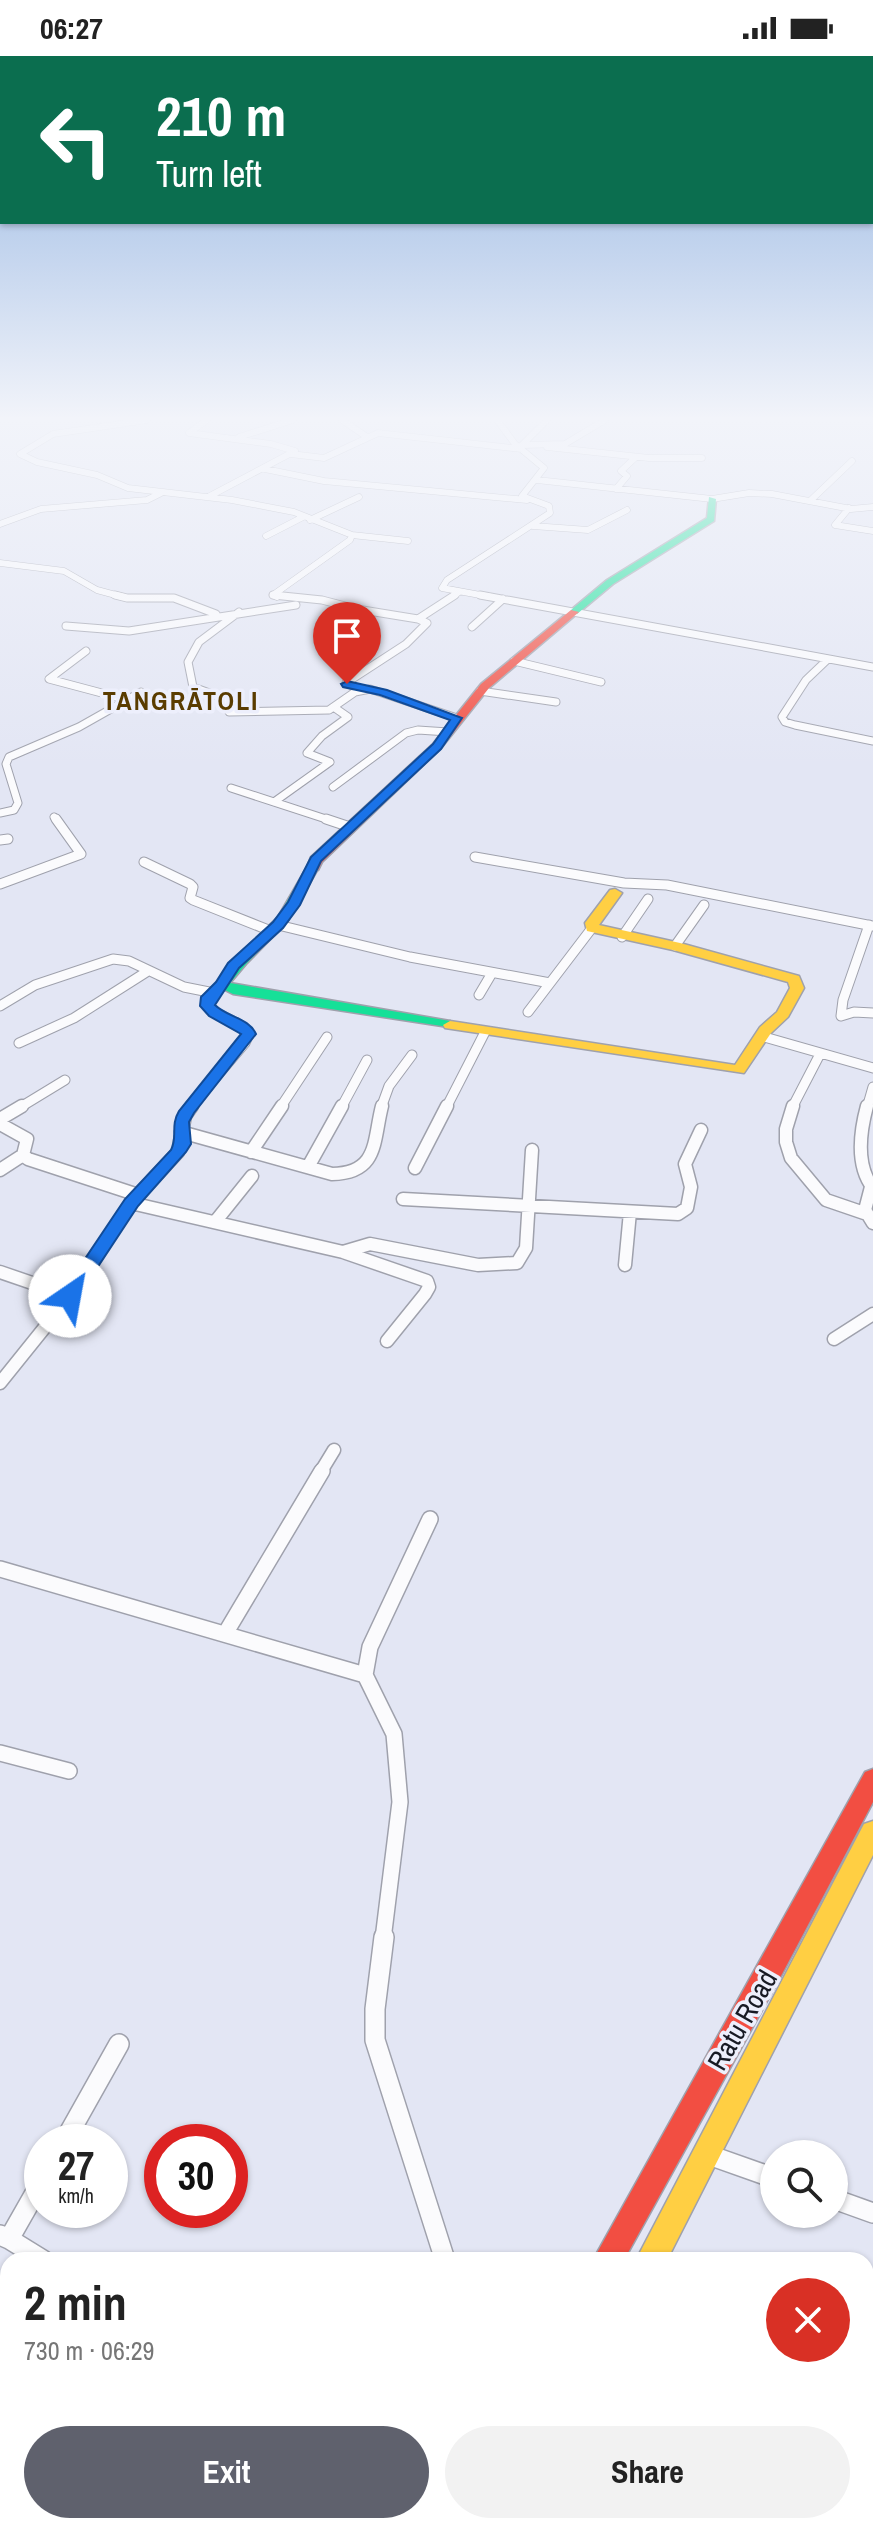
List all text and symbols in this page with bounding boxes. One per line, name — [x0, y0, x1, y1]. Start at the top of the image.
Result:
text: 06:27 — [40, 8, 103, 48]
text: 210 m — [156, 78, 286, 153]
icon: left — [24, 88, 128, 192]
text: Turn left — [156, 150, 262, 198]
pin — [313, 602, 381, 684]
icon: arrive — [325, 614, 369, 658]
district label: TANGRĀTOLI — [103, 683, 259, 718]
position arrow — [28, 1254, 112, 1338]
street label: Ratu Road — [698, 1963, 786, 2077]
speed limit sign: 30 — [144, 2124, 248, 2228]
text: 27 — [58, 2139, 94, 2192]
map controls — [760, 2140, 848, 2228]
button: search — [760, 2140, 848, 2228]
text: km/h — [58, 2182, 94, 2209]
text: 2 min — [24, 2270, 127, 2335]
button: close — [766, 2278, 850, 2362]
text: 730 m · 06:29 — [24, 2333, 154, 2368]
button: Exit — [24, 2426, 429, 2518]
button: Share — [445, 2426, 850, 2518]

